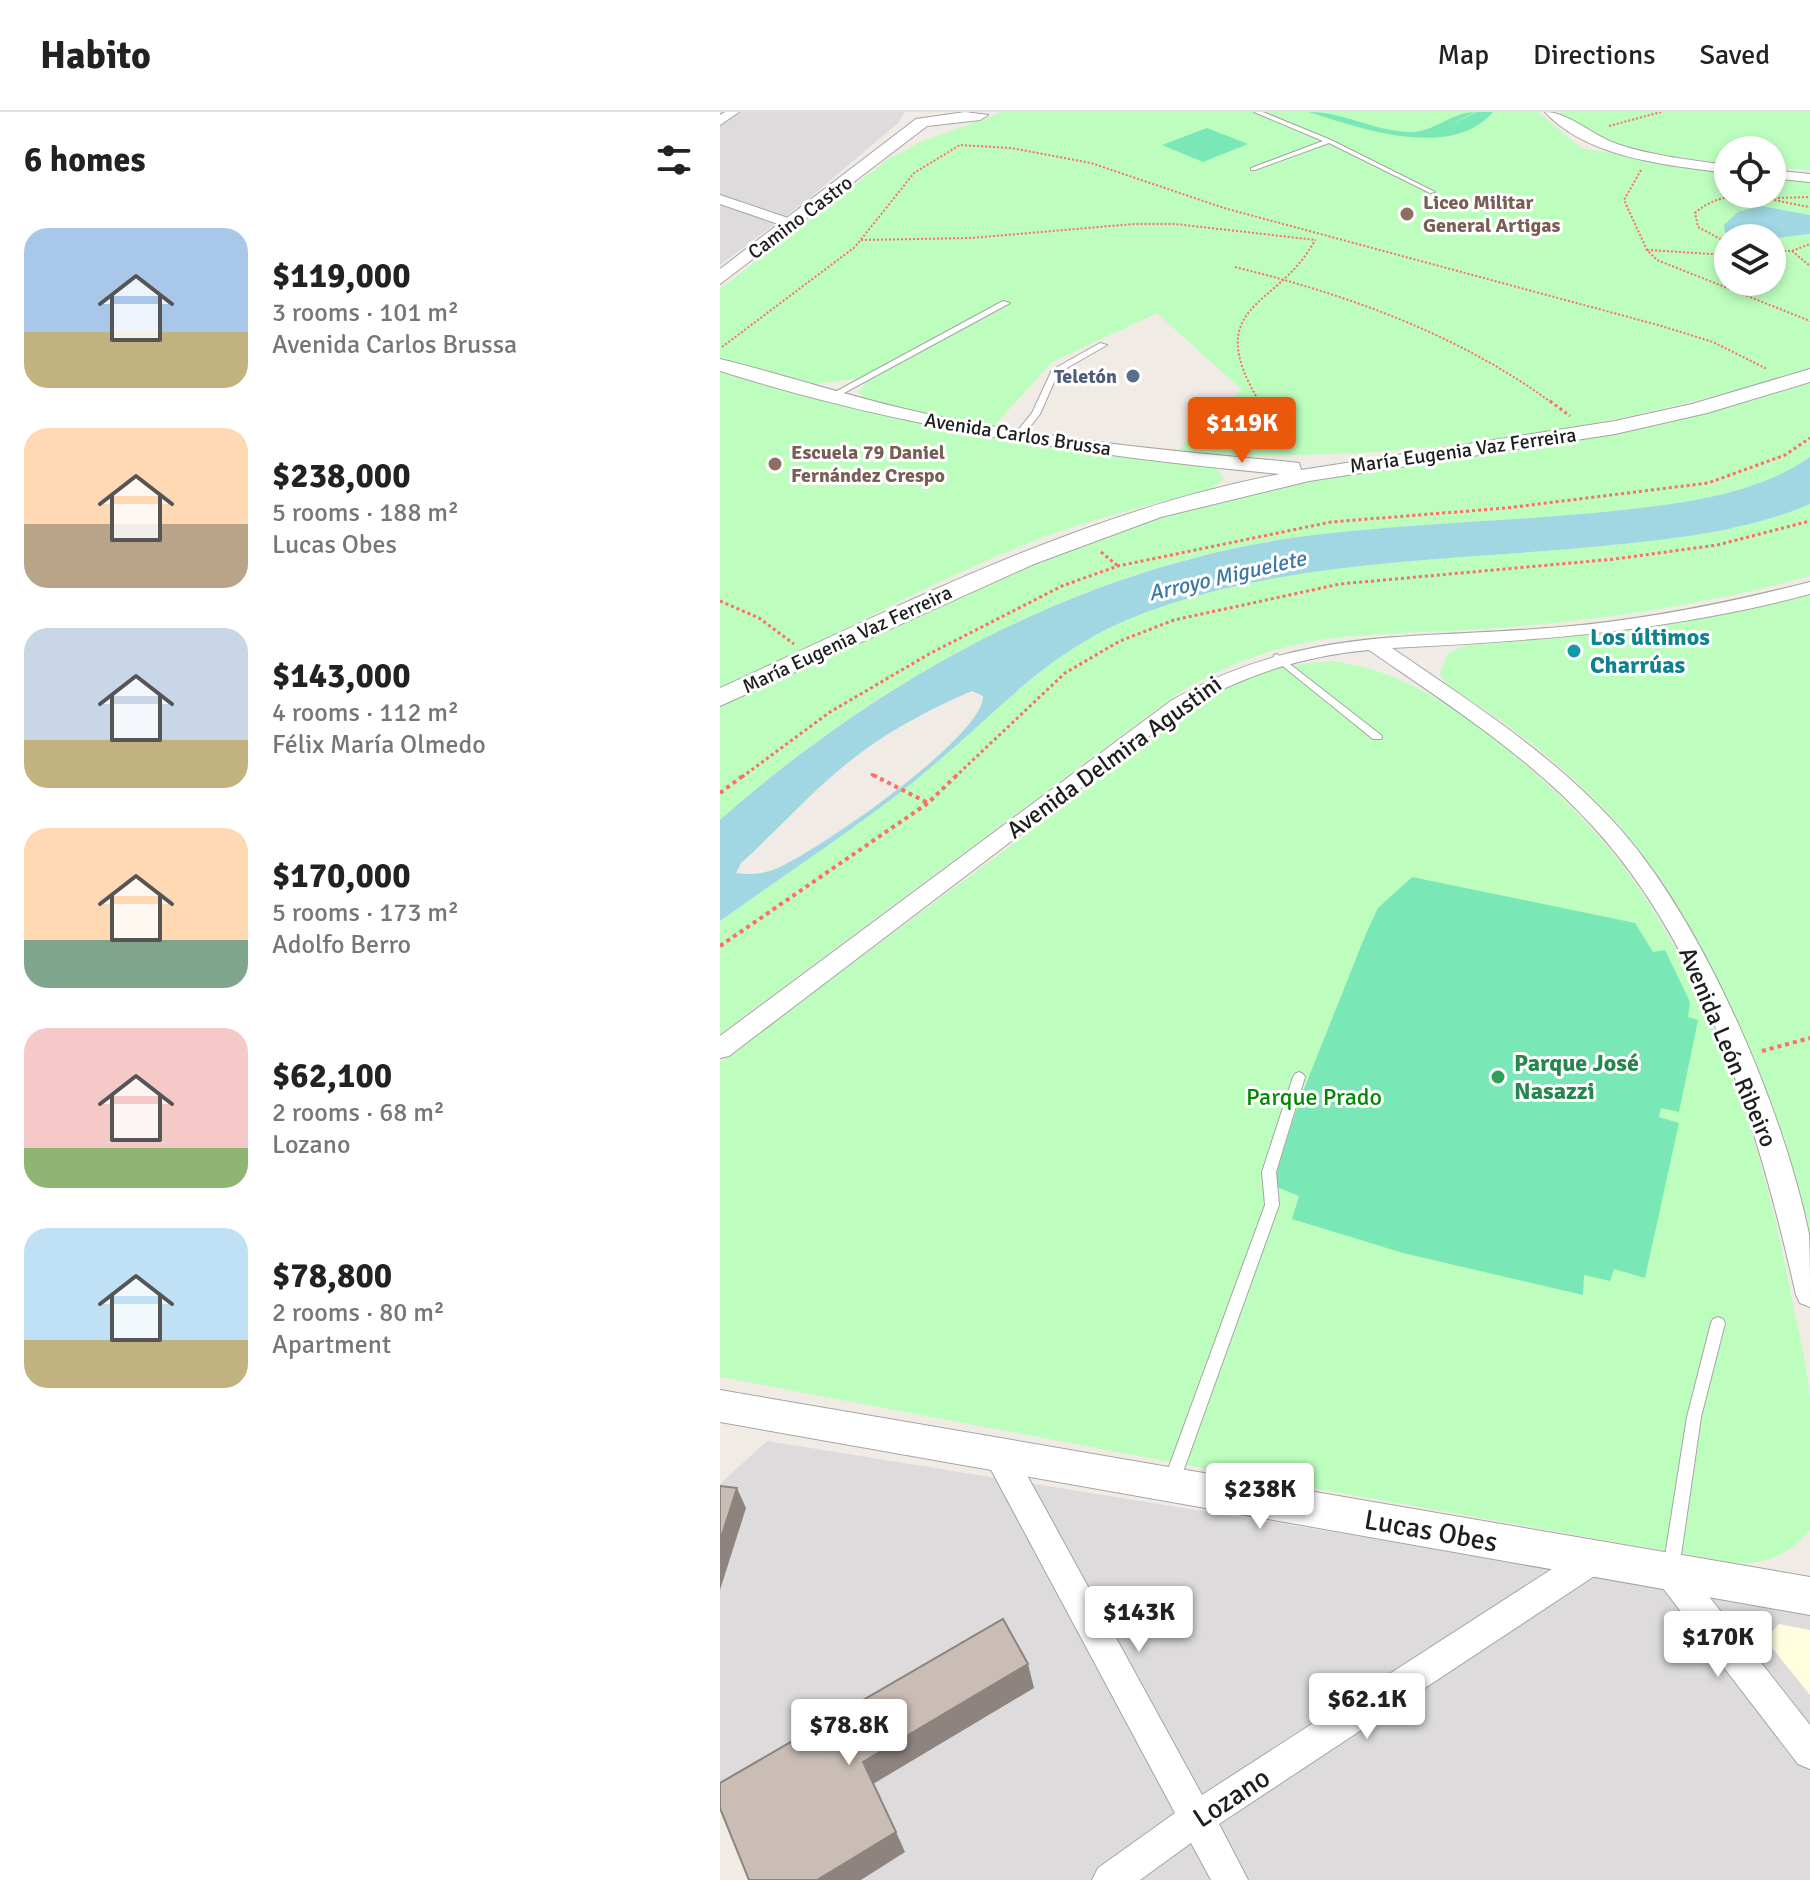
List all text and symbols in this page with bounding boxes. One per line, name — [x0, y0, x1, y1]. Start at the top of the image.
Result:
text: Habito — [40, 32, 151, 79]
text: Map — [1437, 38, 1489, 72]
text: Directions — [1533, 38, 1655, 72]
text: Saved — [1699, 38, 1770, 72]
map controls — [1714, 136, 1786, 296]
button: locate — [1714, 136, 1786, 208]
icon: filters — [652, 138, 696, 182]
text: 6 homes — [24, 139, 145, 181]
street label: Camino Castro — [743, 170, 857, 265]
place label: Liceo Militar General Artigas — [1423, 190, 1560, 238]
marker: Liceo Militar General Artigas — [1398, 205, 1416, 223]
button: layers — [1714, 224, 1786, 296]
text: $119,000 — [272, 255, 411, 297]
icon: home — [88, 260, 184, 356]
text: 3 rooms · 101 m² — [272, 297, 459, 329]
text: Avenida Carlos Brussa — [272, 329, 517, 361]
place label: Teletón — [1054, 364, 1117, 389]
marker: Teletón — [1124, 367, 1142, 385]
pin: $119K — [1186, 397, 1298, 465]
street label: Avenida Carlos Brussa — [923, 407, 1113, 462]
text: $119K — [1206, 407, 1278, 439]
street label: María Eugenia Vaz Ferreira — [1348, 422, 1578, 479]
place label: Escuela 79 Daniel Fernández Crespo — [791, 440, 945, 488]
text: $238,000 — [272, 455, 411, 497]
marker: Escuela 79 Daniel Fernández Crespo — [766, 455, 784, 473]
icon: home — [88, 460, 184, 556]
text: 5 rooms · 188 m² — [272, 497, 459, 529]
text: Lucas Obes — [272, 529, 397, 561]
water label: Arroyo Miguelete — [1146, 544, 1309, 607]
street label: María Eugenia Vaz Ferreira — [738, 580, 956, 699]
place label: Los últimos Charrúas — [1590, 622, 1710, 680]
marker: Los últimos Charrúas — [1565, 642, 1583, 660]
text: $143,000 — [272, 655, 411, 697]
icon: home — [88, 660, 184, 756]
street label: Avenida Delmira Agustini — [1001, 669, 1227, 845]
text: 4 rooms · 112 m² — [272, 697, 459, 729]
text: Félix María Olmedo — [272, 729, 486, 761]
text: $170,000 — [272, 855, 411, 897]
icon: home — [88, 860, 184, 956]
text: 5 rooms · 173 m² — [272, 897, 459, 929]
text: Adolfo Berro — [272, 929, 411, 961]
street label: Avenida León Ribeiro — [1672, 942, 1784, 1152]
place label: Parque José Nasazzi — [1514, 1048, 1639, 1106]
text: $62,100 — [272, 1055, 392, 1097]
icon: home — [88, 1060, 184, 1156]
marker: Parque José Nasazzi — [1489, 1068, 1507, 1086]
park label: Parque Prado — [1246, 1082, 1382, 1112]
text: 2 rooms · 68 m² — [272, 1097, 445, 1129]
text: Lozano — [272, 1129, 351, 1161]
text: $78,800 — [272, 1255, 392, 1297]
icon: home — [88, 1260, 184, 1356]
text: 2 rooms · 80 m² — [272, 1297, 445, 1329]
text: Apartment — [272, 1329, 391, 1361]
pin: $238K — [1204, 1463, 1316, 1531]
text: $238K — [1224, 1473, 1296, 1505]
street label: Lucas Obes — [1362, 1503, 1500, 1559]
pin: $143K — [1083, 1586, 1195, 1654]
text: $143K — [1103, 1596, 1175, 1628]
pin: $170K — [1662, 1611, 1774, 1679]
text: $170K — [1682, 1621, 1754, 1653]
pin: $62.1K — [1302, 1673, 1432, 1741]
text: $62.1K — [1327, 1683, 1407, 1715]
pin: $78.8K — [784, 1699, 914, 1767]
text: $78.8K — [809, 1709, 889, 1741]
street label: Lozano — [1187, 1761, 1276, 1835]

